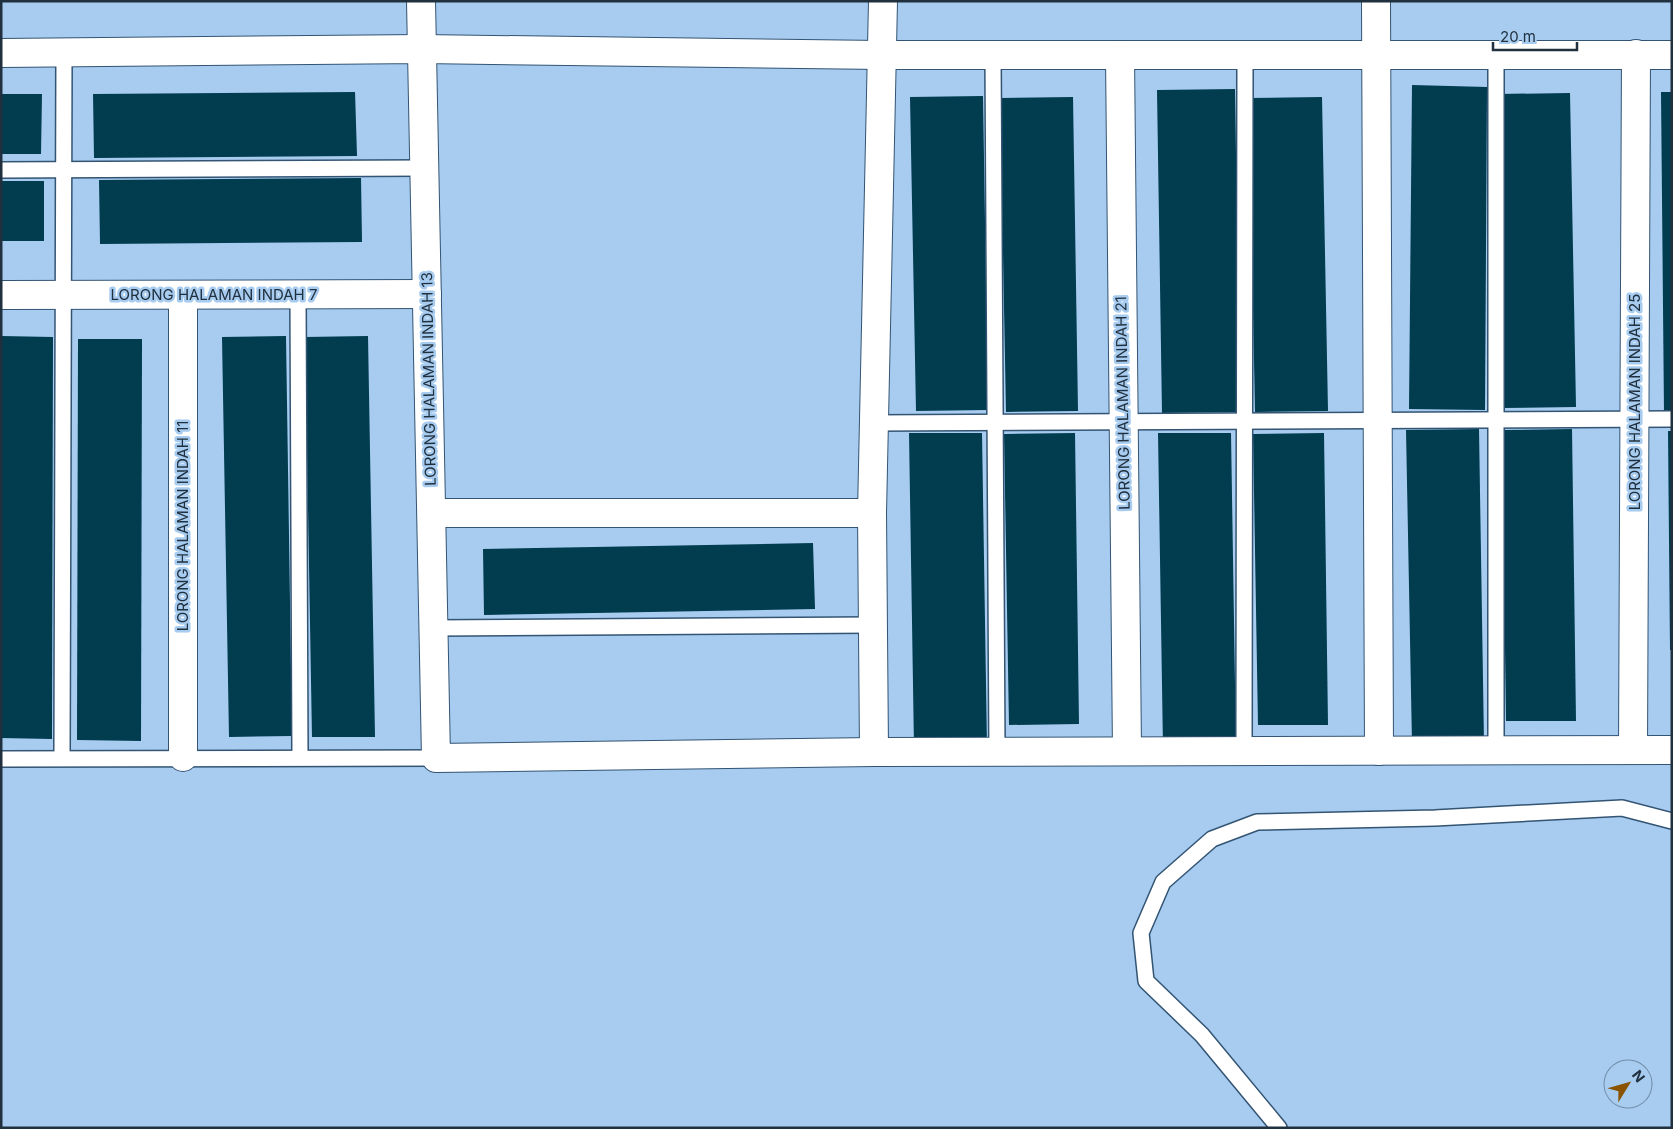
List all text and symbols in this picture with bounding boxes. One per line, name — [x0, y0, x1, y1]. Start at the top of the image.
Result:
scale bar — [1493, 20, 1577, 52]
text: 20 m — [1500, 27, 1536, 46]
street label: LORONG HALAMAN INDAH 13 — [417, 272, 440, 486]
street label: LORONG HALAMAN INDAH 7 — [111, 285, 317, 304]
street label: LORONG HALAMAN INDAH 25 — [1625, 294, 1644, 510]
street label: LORONG HALAMAN INDAH 21 — [1111, 296, 1134, 510]
street label: LORONG HALAMAN INDAH 11 — [173, 421, 192, 631]
north arrow — [1603, 1059, 1653, 1109]
text: N — [1629, 1066, 1649, 1085]

